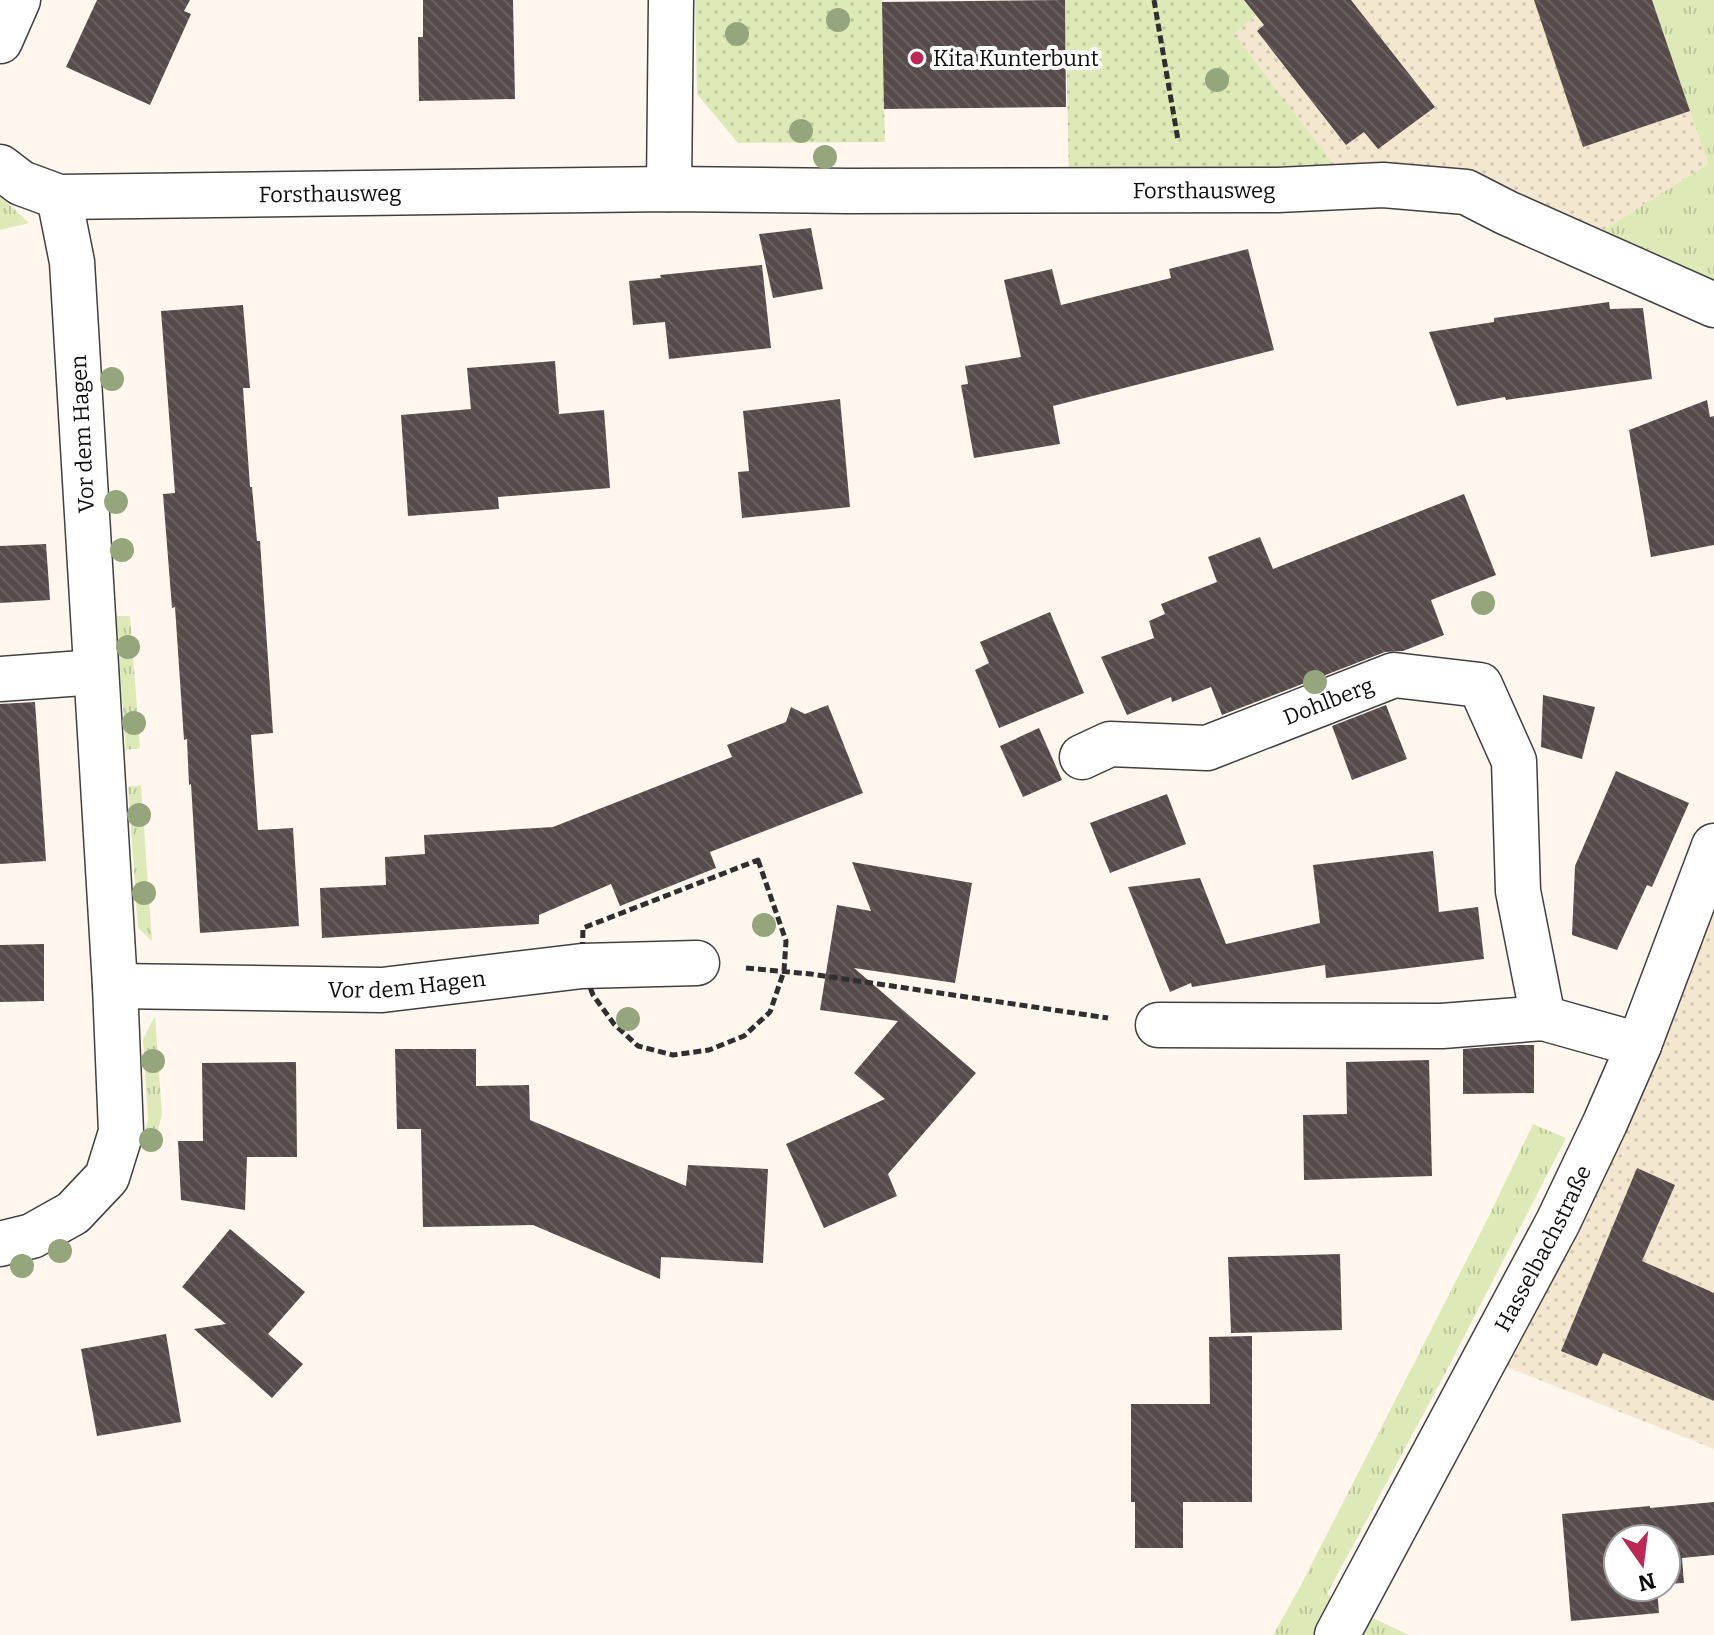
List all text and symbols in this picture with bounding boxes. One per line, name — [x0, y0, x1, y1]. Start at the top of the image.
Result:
place label: Kita Kunterbunt — [933, 45, 1099, 72]
marker: Kita Kunterbunt — [908, 49, 926, 67]
street label: Forsthausweg — [1133, 177, 1275, 204]
street label: Forsthausweg — [259, 180, 402, 208]
street label: Vor dem Hagen — [65, 354, 100, 514]
street label: Dohlberg — [1279, 671, 1377, 731]
street label: Vor dem Hagen — [328, 965, 487, 1004]
street label: Hasselbachstraße — [1489, 1161, 1597, 1336]
north arrow — [1602, 1523, 1682, 1603]
text: N — [1635, 1567, 1658, 1597]

